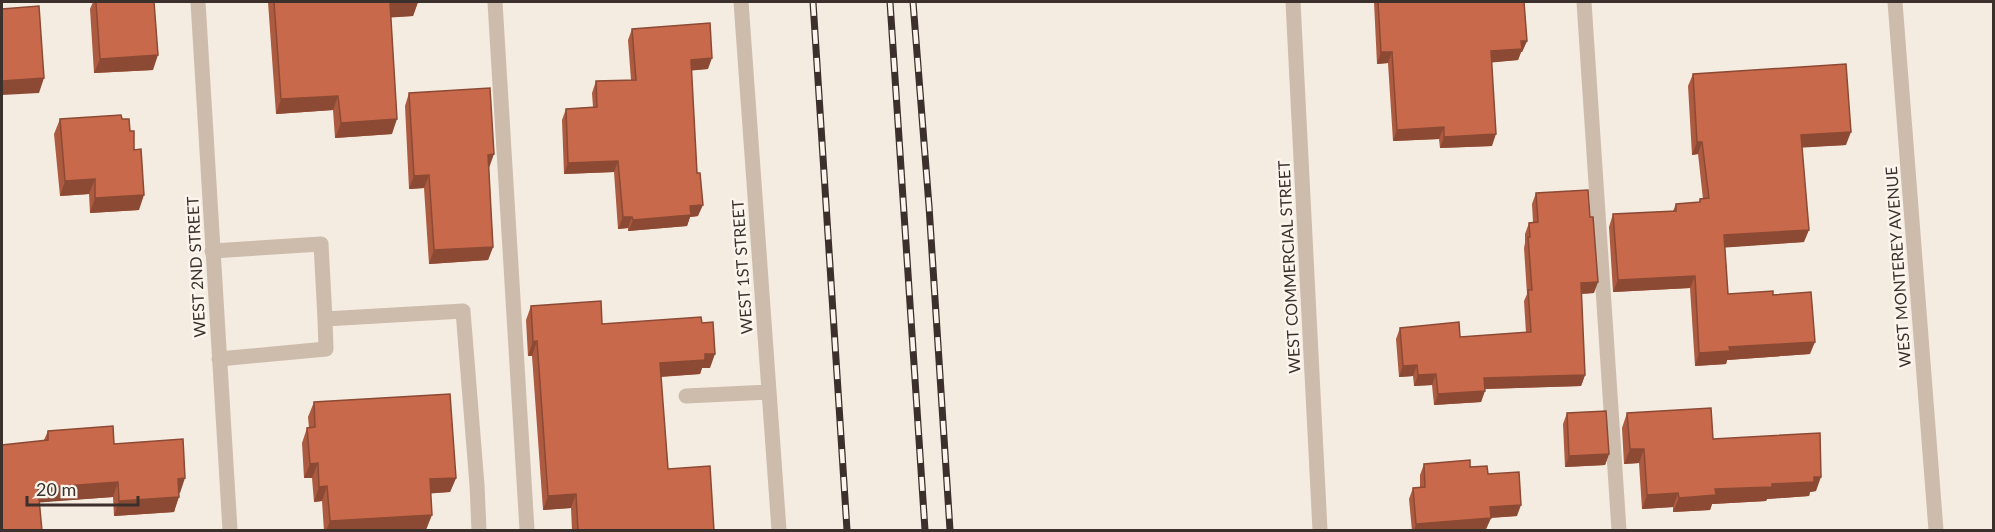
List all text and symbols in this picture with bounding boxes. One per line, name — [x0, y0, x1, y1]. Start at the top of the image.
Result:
street label: WEST COMMERCIAL STREET — [1273, 159, 1304, 374]
street label: WEST MONTEREY AVENUE — [1881, 166, 1914, 368]
street label: WEST 2ND STREET — [182, 195, 209, 338]
street label: WEST 1ST STREET — [727, 199, 756, 335]
scale bar — [27, 469, 138, 507]
text: 20 m — [36, 478, 76, 500]

